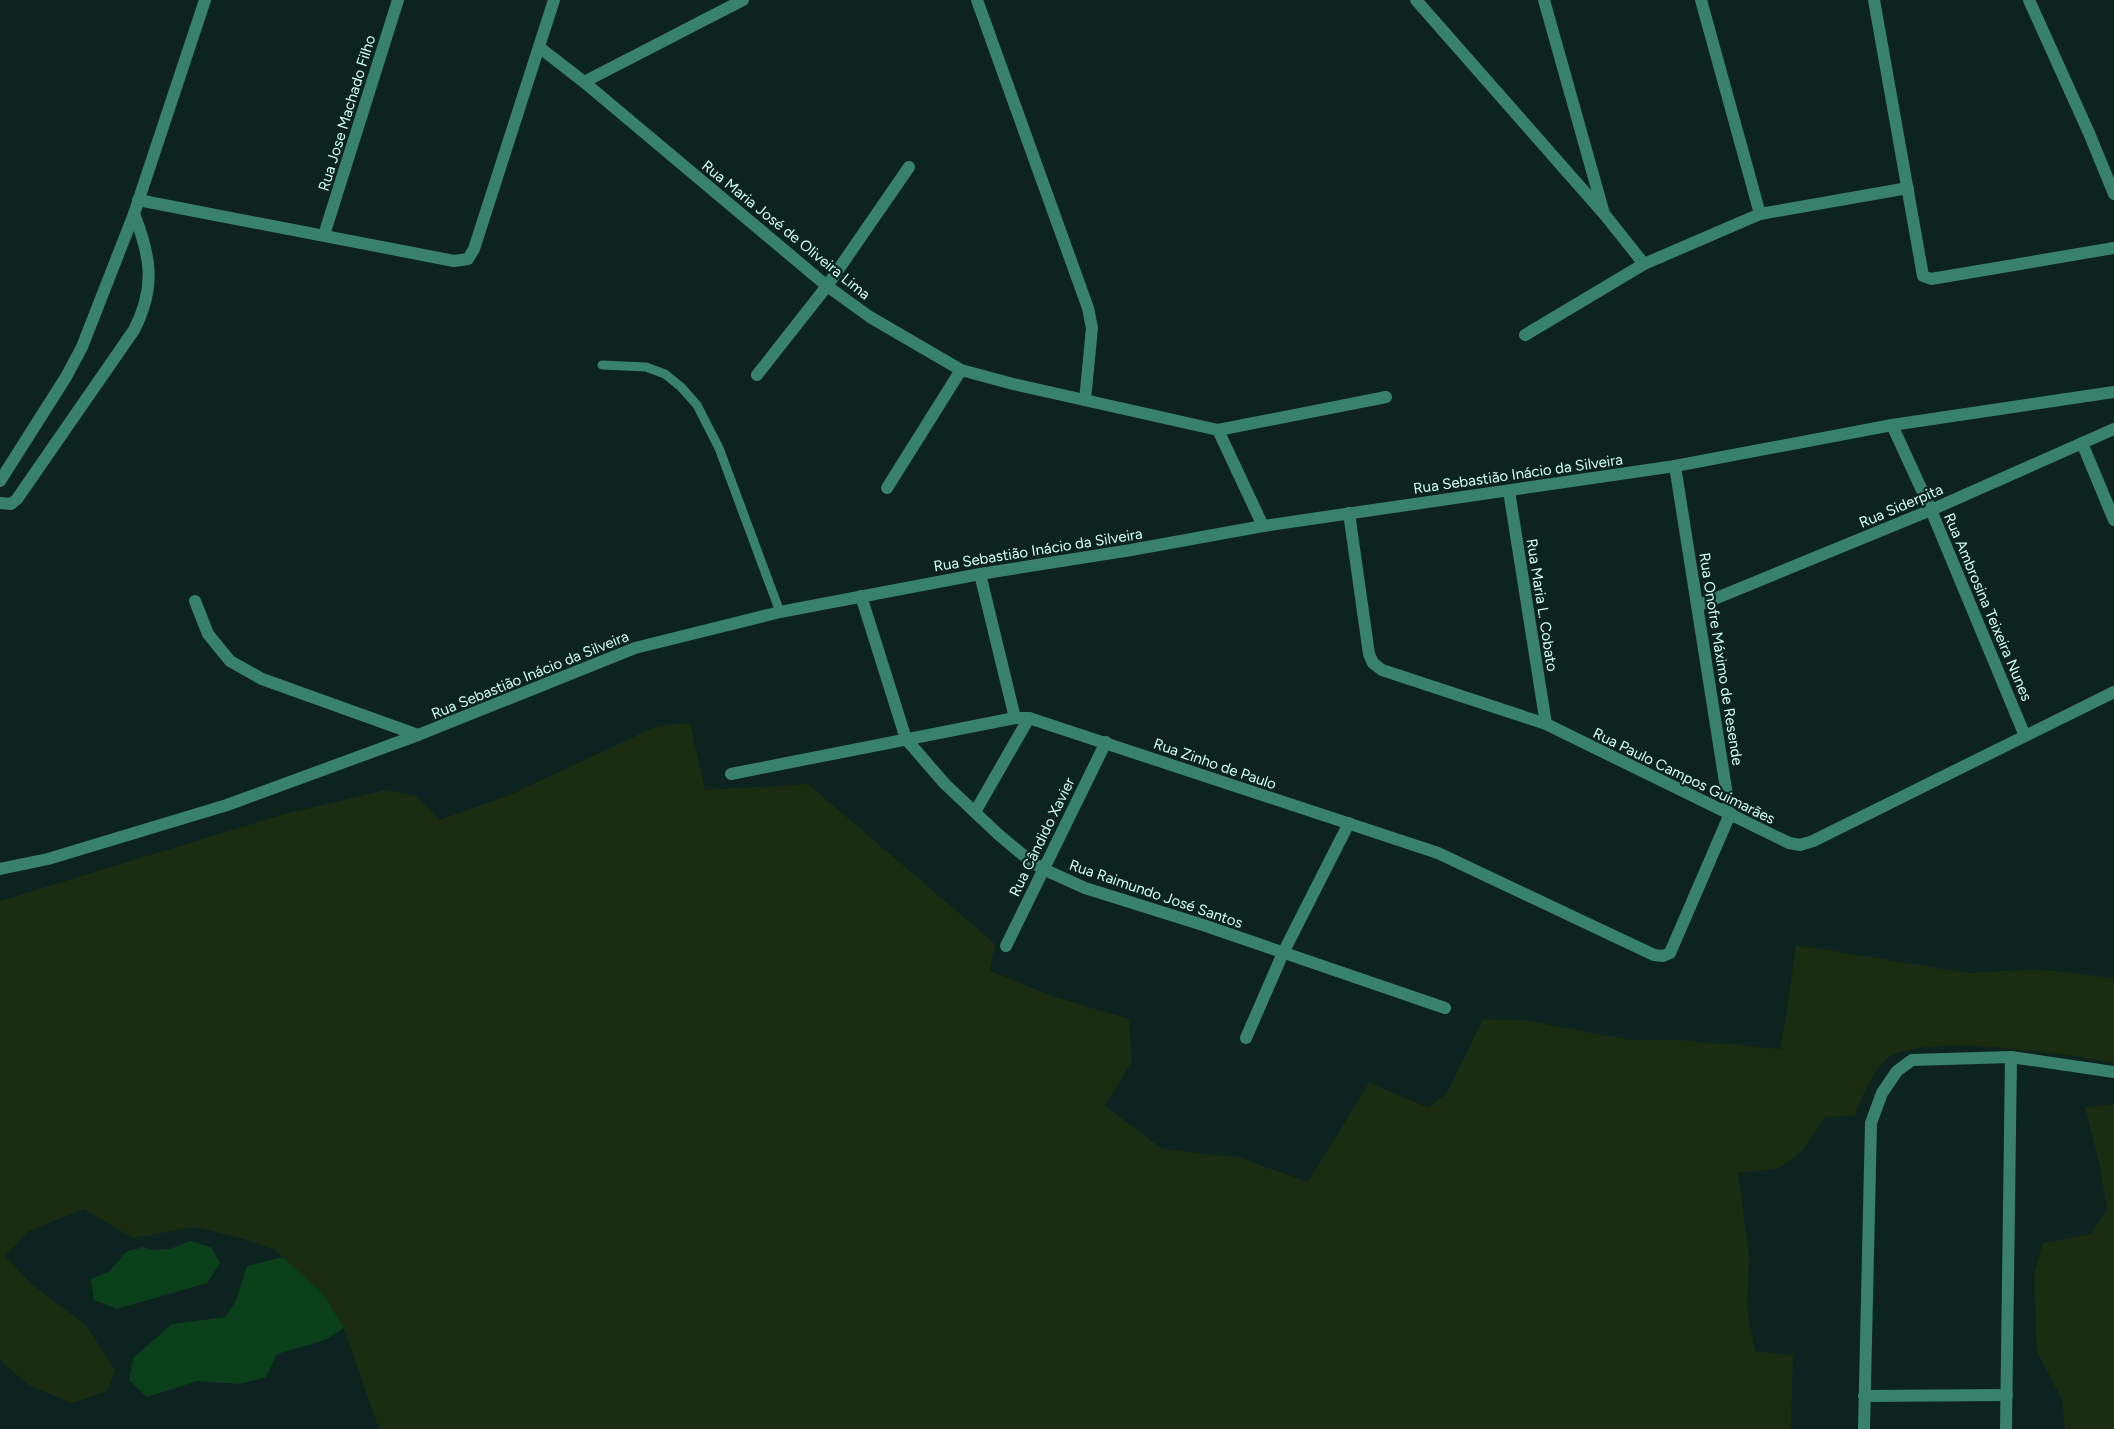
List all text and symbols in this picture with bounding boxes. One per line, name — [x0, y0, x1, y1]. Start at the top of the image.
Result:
street label: Rua Jose Machado Filho — [315, 33, 379, 193]
street label: Rua Maria José de Oliveira Lima — [698, 157, 874, 303]
street label: Rua Sebastião Inácio da Silveira — [1412, 450, 1624, 498]
street label: Rua Siderpita — [1856, 480, 1946, 532]
street label: Rua Ambrosina Teixeira Nunes — [1940, 510, 2036, 704]
street label: Rua Sebastião Inácio da Silveira — [932, 525, 1144, 575]
street label: Rua Maria L. Cobato — [1523, 537, 1561, 673]
street label: Rua Onofre Máximo de Resende — [1695, 551, 1747, 767]
street label: Rua Sebastião Inácio da Silveira — [429, 627, 631, 723]
street label: Rua Paulo Campos Guimarães — [1590, 724, 1778, 828]
street label: Rua Zinho de Paulo — [1151, 735, 1279, 794]
street label: Rua Cândido Xavier — [1005, 774, 1079, 900]
street label: Rua Raimundo José Santos — [1067, 856, 1245, 932]

